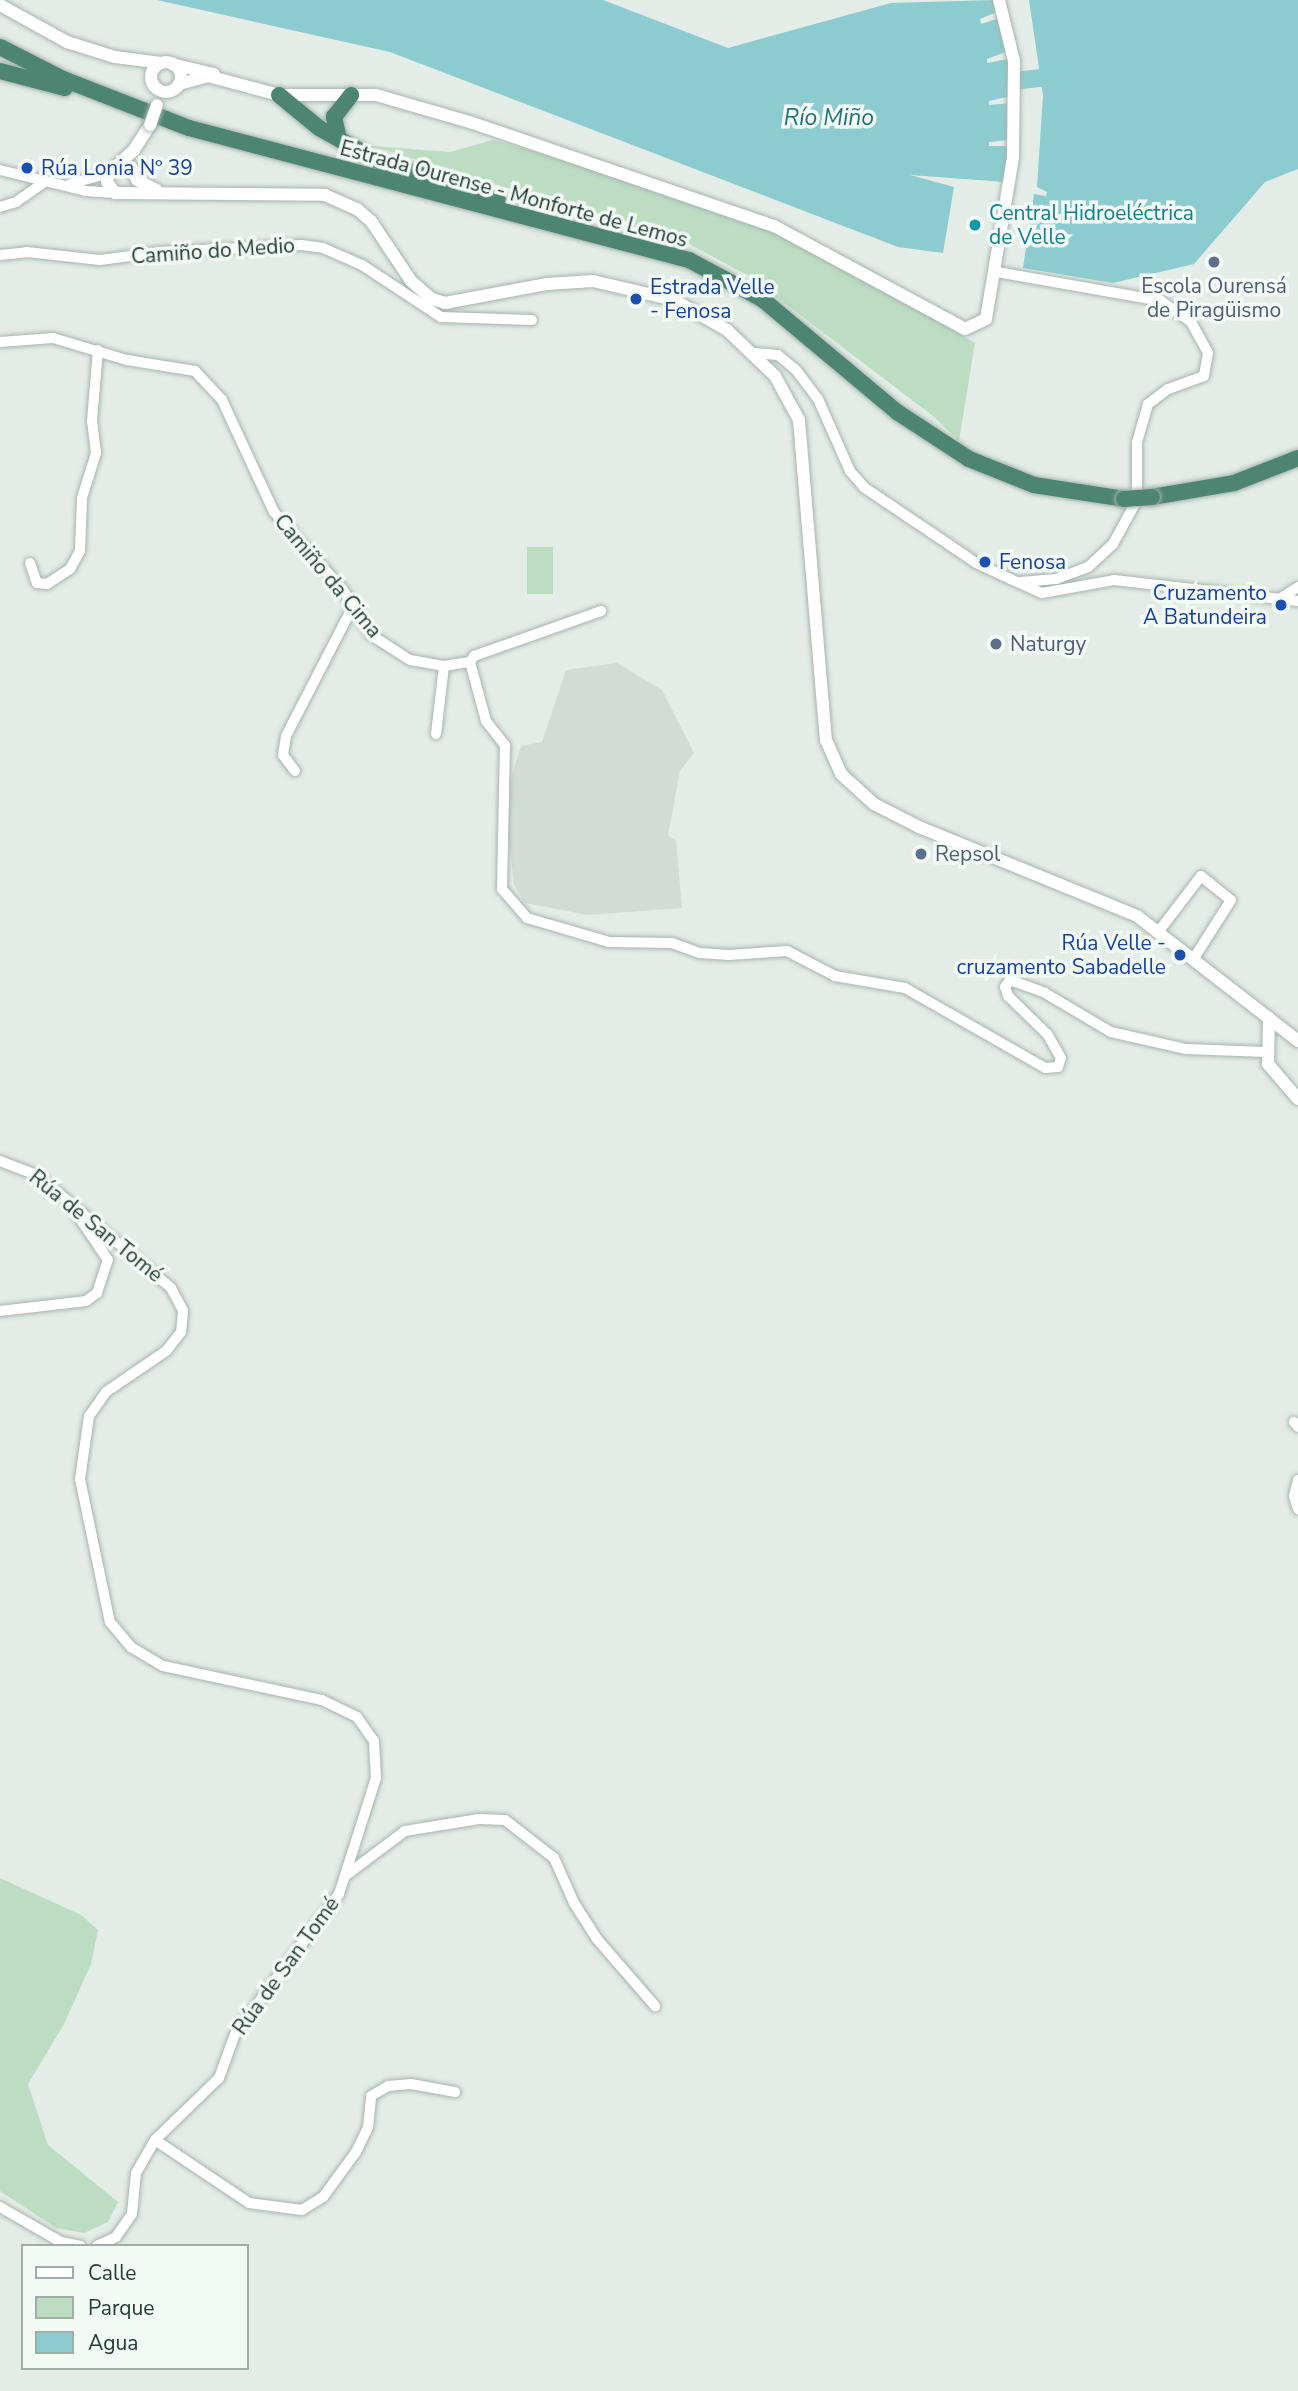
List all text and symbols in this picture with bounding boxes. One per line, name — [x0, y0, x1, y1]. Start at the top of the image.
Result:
water label: Río Miño — [784, 104, 874, 132]
street label: Estrada Ourense - Monforte de Lemos — [337, 135, 691, 253]
place label: Rúa Lonia Nº 39 — [41, 155, 193, 181]
marker: Rúa Lonia Nº 39 — [19, 160, 35, 176]
place label: Central Hidroeléctrica de Velle — [989, 200, 1194, 250]
marker: Central Hidroeléctrica de Velle — [967, 217, 983, 233]
street label: Camiño do Medio — [130, 233, 296, 269]
marker: Escola Ourensá de Piragüismo — [1206, 254, 1222, 270]
place label: Escola Ourensá de Piragüismo — [1141, 273, 1287, 323]
place label: Estrada Velle - Fenosa — [650, 274, 775, 324]
marker: Estrada Velle - Fenosa — [628, 291, 644, 307]
street label: Camiño da Cima — [269, 509, 387, 643]
place label: Fenosa — [999, 549, 1066, 575]
marker: Fenosa — [977, 554, 993, 570]
place label: Cruzamento A Batundeira — [1143, 580, 1267, 630]
marker: Cruzamento A Batundeira — [1273, 597, 1289, 613]
place label: Naturgy — [1010, 631, 1086, 657]
marker: Naturgy — [988, 636, 1004, 652]
place label: Repsol — [935, 841, 1000, 867]
marker: Repsol — [913, 846, 929, 862]
place label: Rúa Velle - cruzamento Sabadelle — [957, 930, 1166, 980]
marker: Rúa Velle - cruzamento Sabadelle — [1172, 947, 1188, 963]
street label: Rúa de San Tomé — [24, 1164, 168, 1288]
street label: Rúa de San Tomé — [227, 1892, 345, 2040]
legend — [21, 2244, 248, 2370]
text: Calle — [88, 2259, 136, 2287]
text: Parque — [88, 2294, 155, 2322]
text: Agua — [88, 2329, 138, 2357]

